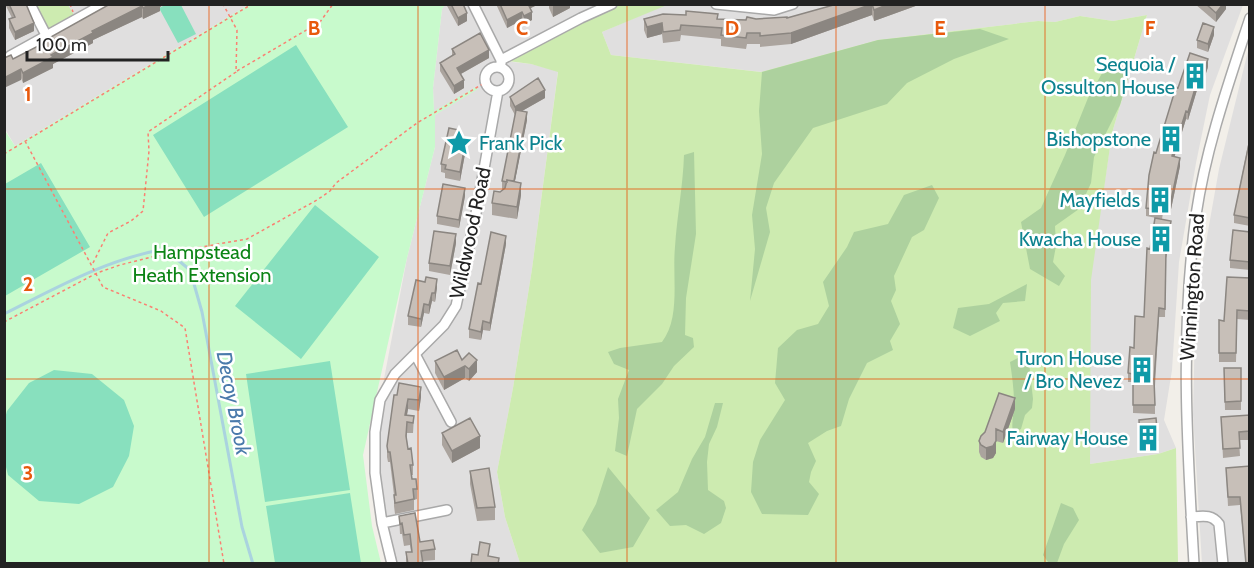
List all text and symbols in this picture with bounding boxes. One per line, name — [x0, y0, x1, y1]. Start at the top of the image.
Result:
text: B — [308, 16, 320, 40]
text: C — [516, 16, 528, 40]
text: D — [725, 16, 739, 40]
text: E — [934, 16, 946, 40]
text: F — [1145, 16, 1156, 40]
scale bar — [27, 24, 168, 62]
text: 100 m — [36, 34, 87, 56]
place label: Sequoia / Ossulton House — [1041, 52, 1177, 99]
building icon: Sequoia / Ossulton House — [1180, 61, 1210, 91]
text: 1 — [24, 82, 32, 106]
building icon: Bishopstone — [1156, 124, 1186, 154]
place label: Bishopstone — [1046, 127, 1151, 151]
place icon: Frank Pick — [444, 128, 474, 158]
place label: Frank Pick — [479, 131, 563, 155]
street label: Wildwood Road — [444, 165, 496, 301]
building icon: Mayfields — [1145, 185, 1175, 215]
place label: Mayfields — [1059, 188, 1140, 212]
street label: Winnington Road — [1175, 213, 1209, 361]
building icon: Kwacha House — [1146, 224, 1176, 254]
place label: Kwacha House — [1019, 227, 1141, 251]
park label: Hampstead Heath Extension — [133, 240, 271, 287]
text: 2 — [23, 272, 33, 296]
place label: Turon House / Bro Nevez — [1016, 346, 1122, 393]
water label: Decoy Brook — [212, 349, 257, 458]
building icon: Turon House / Bro Nevez — [1127, 355, 1157, 385]
building icon: Fairway House — [1133, 423, 1163, 453]
place label: Fairway House — [1006, 426, 1128, 450]
text: 3 — [23, 461, 33, 485]

